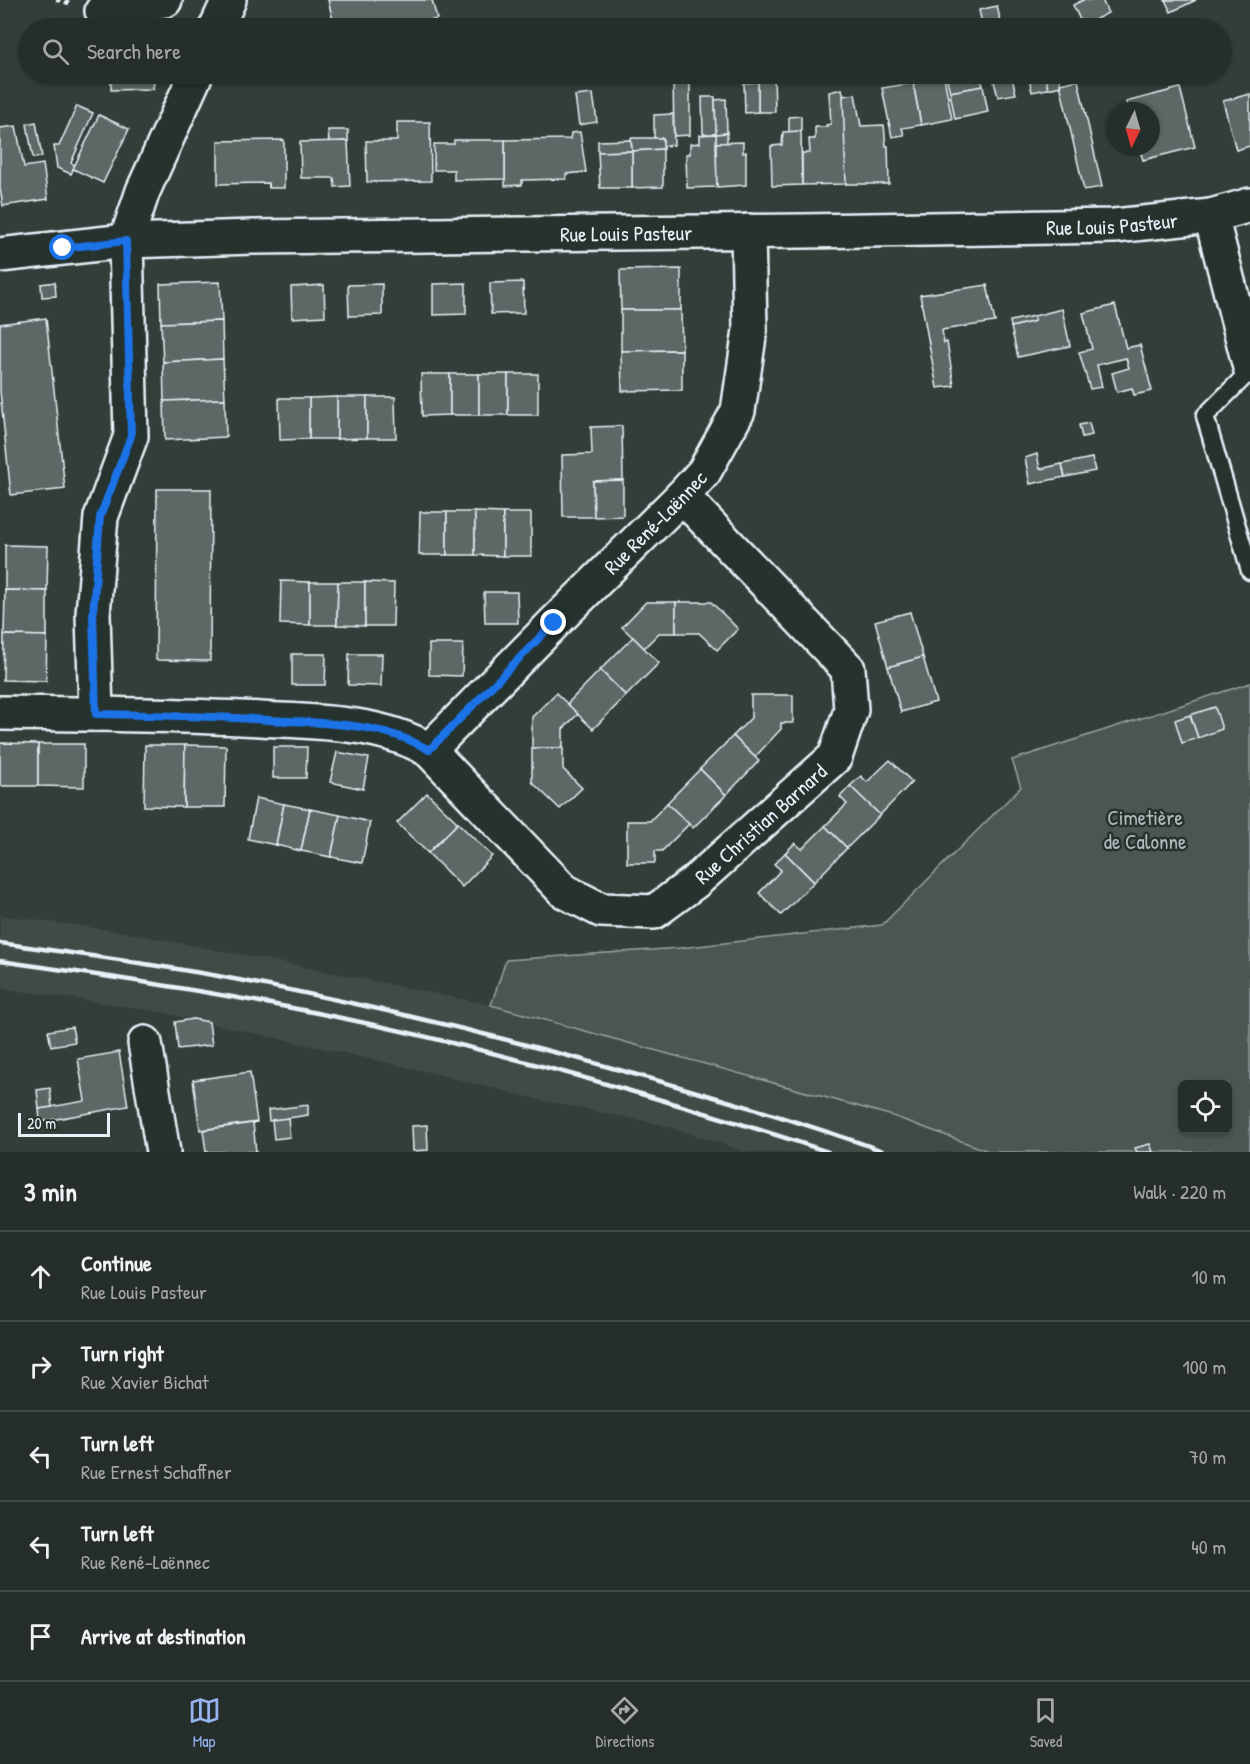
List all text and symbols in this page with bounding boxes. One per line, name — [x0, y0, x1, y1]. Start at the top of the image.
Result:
search box — [18, 18, 1232, 84]
icon: search — [39, 35, 72, 68]
text: Search here — [87, 36, 181, 66]
north arrow — [1106, 102, 1160, 156]
street label: Rue Louis Pasteur — [1046, 205, 1179, 242]
street label: Rue Louis Pasteur — [560, 218, 692, 248]
route start — [49, 234, 75, 260]
street label: Rue René-Laënnec — [597, 463, 714, 580]
route end — [540, 609, 566, 635]
street label: Rue Christian Barnard — [688, 757, 833, 890]
park label: Cimetière de Calonne — [1104, 803, 1186, 856]
map controls — [1178, 1080, 1232, 1134]
button: locate — [1178, 1080, 1232, 1134]
scale bar — [18, 1110, 110, 1138]
text: 20 m — [27, 1112, 56, 1134]
text: 3 min — [24, 1174, 77, 1209]
text: Walk · 220 m — [1133, 1178, 1226, 1205]
text: Continue — [81, 1248, 152, 1278]
icon: ahead — [24, 1260, 57, 1293]
text: 10 m — [1192, 1263, 1226, 1290]
text: Rue Louis Pasteur — [81, 1278, 207, 1305]
text: Turn right — [81, 1338, 164, 1368]
icon: right — [24, 1350, 57, 1383]
text: 100 m — [1183, 1353, 1226, 1380]
text: Rue Xavier Bichat — [81, 1368, 209, 1395]
text: Turn left — [81, 1428, 154, 1458]
icon: left — [24, 1440, 57, 1473]
text: 70 m — [1189, 1443, 1226, 1470]
text: Rue Ernest Schaffner — [81, 1458, 232, 1485]
text: Turn left — [81, 1518, 154, 1548]
icon: left — [24, 1530, 57, 1563]
text: 40 m — [1191, 1533, 1226, 1560]
text: Rue René-Laënnec — [81, 1548, 210, 1575]
icon: arrive — [24, 1620, 57, 1653]
text: Arrive at destination — [81, 1621, 246, 1651]
tab: Map — [188, 1694, 221, 1752]
tab: Directions — [596, 1694, 654, 1752]
tab: Saved — [1029, 1694, 1062, 1752]

